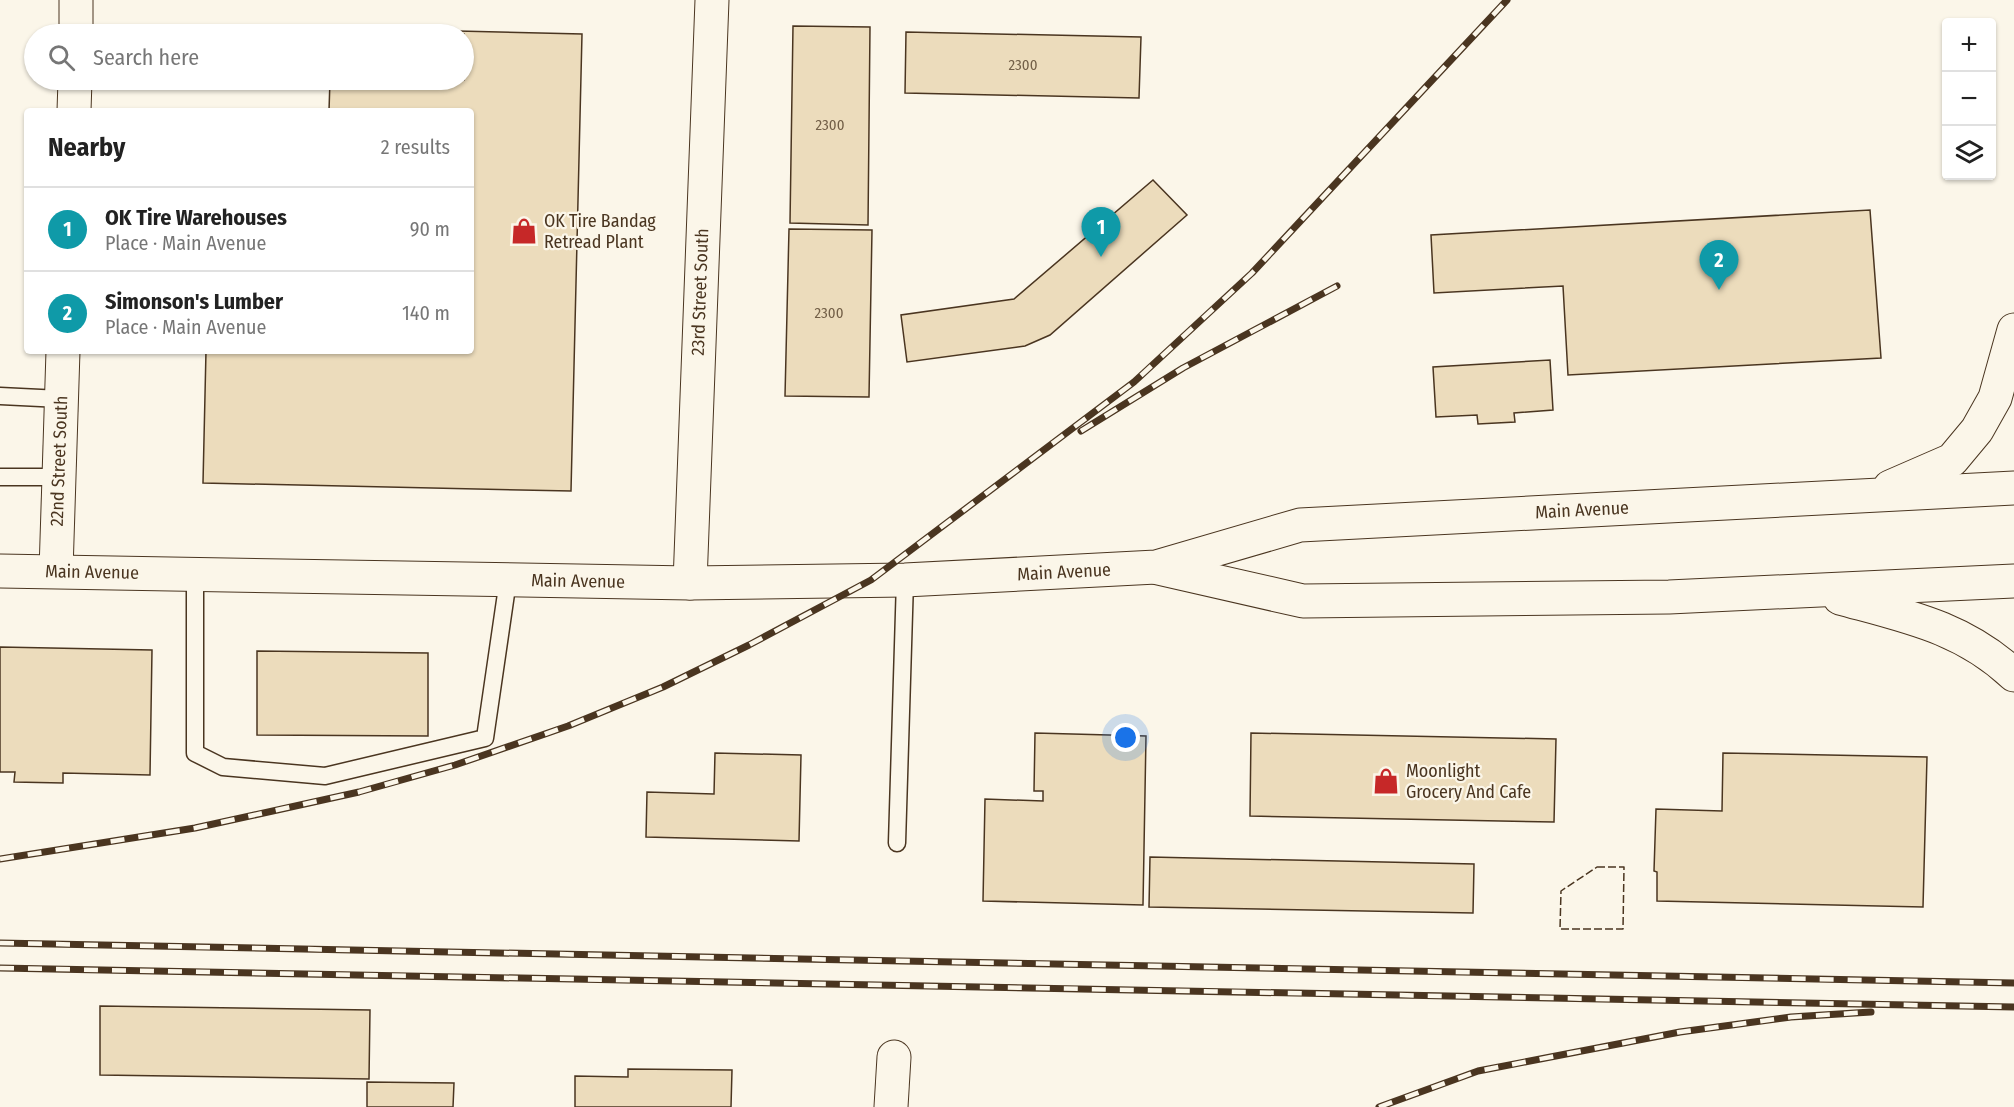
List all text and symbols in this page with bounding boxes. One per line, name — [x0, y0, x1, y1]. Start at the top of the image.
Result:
map controls — [1942, 18, 1996, 180]
button: + — [1942, 18, 1996, 72]
search box — [24, 24, 474, 90]
icon: search — [45, 41, 78, 74]
text: Search here — [93, 44, 199, 71]
house number: 2300 — [1009, 56, 1037, 74]
button: − — [1942, 72, 1996, 126]
house number: 2300 — [816, 116, 844, 134]
button: layers — [1942, 126, 1996, 180]
text: Nearby — [48, 132, 125, 163]
text: 2 results — [381, 135, 450, 159]
text: OK Tire Warehouses — [105, 204, 287, 231]
pin: 1 — [1082, 208, 1120, 257]
place label: OK Tire Bandag Retread Plant — [544, 210, 656, 253]
shop icon: OK Tire Bandag Retread Plant — [509, 216, 539, 246]
text: 1 — [63, 217, 72, 241]
text: 90 m — [410, 217, 450, 241]
street label: 23rd Street South — [687, 228, 713, 356]
text: Place · Main Avenue — [105, 231, 266, 255]
pin: 2 — [1700, 240, 1738, 290]
text: Simonson's Lumber — [105, 288, 283, 315]
text: 2 — [63, 301, 72, 325]
text: 140 m — [402, 301, 450, 325]
house number: 2300 — [815, 304, 843, 322]
text: Place · Main Avenue — [105, 315, 266, 339]
street label: 22nd Street South — [46, 395, 72, 527]
street label: Main Avenue — [1535, 497, 1630, 523]
street label: Main Avenue — [1017, 559, 1112, 585]
street label: Main Avenue — [45, 560, 139, 584]
street label: Main Avenue — [531, 569, 625, 593]
your location — [1111, 723, 1140, 752]
place label: Moonlight Grocery And Cafe — [1406, 760, 1531, 803]
shop icon: Moonlight Grocery And Cafe — [1371, 766, 1401, 796]

